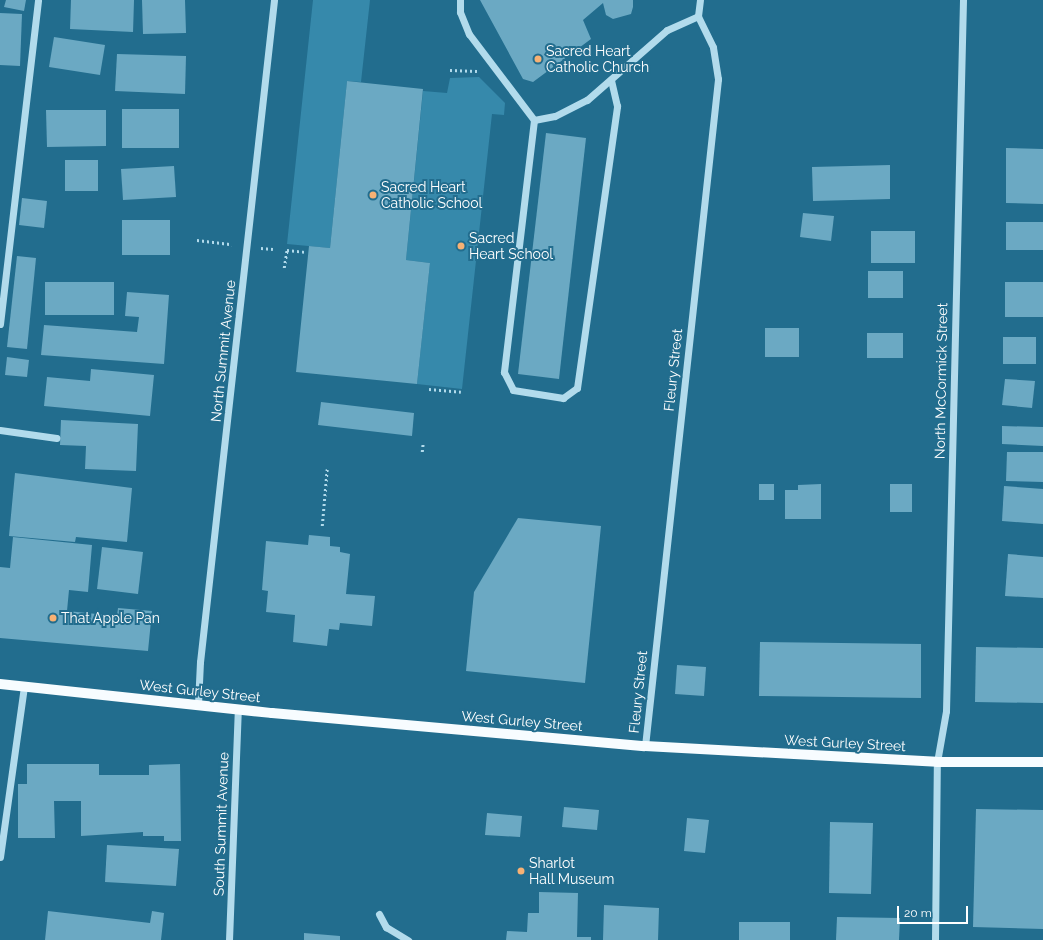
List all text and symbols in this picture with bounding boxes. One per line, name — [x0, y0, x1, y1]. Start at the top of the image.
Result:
place label: Sacred Heart Catholic Church — [546, 43, 649, 76]
marker: Sacred Heart Catholic Church — [533, 54, 543, 64]
place label: Sacred Heart Catholic School — [381, 179, 482, 212]
marker: Sacred Heart Catholic School — [368, 190, 378, 200]
place label: Sacred Heart School — [469, 230, 553, 262]
marker: Sacred Heart School — [456, 241, 466, 251]
street label: North Summit Avenue — [207, 279, 239, 423]
street label: North McCormick Street — [931, 303, 951, 459]
street label: Fleury Street — [660, 328, 686, 412]
place label: That Apple Pan — [61, 610, 160, 626]
marker: That Apple Pan — [48, 613, 58, 623]
street label: Fleury Street — [625, 650, 651, 734]
street label: West Gurley Street — [138, 676, 262, 706]
street label: West Gurley Street — [461, 707, 583, 735]
street label: West Gurley Street — [784, 731, 906, 755]
street label: South Summit Avenue — [210, 751, 232, 897]
place label: Sharlot Hall Museum — [529, 855, 615, 888]
marker: Sharlot Hall Museum — [516, 866, 526, 876]
scale bar — [899, 898, 970, 924]
text: 20 m — [904, 906, 932, 920]

